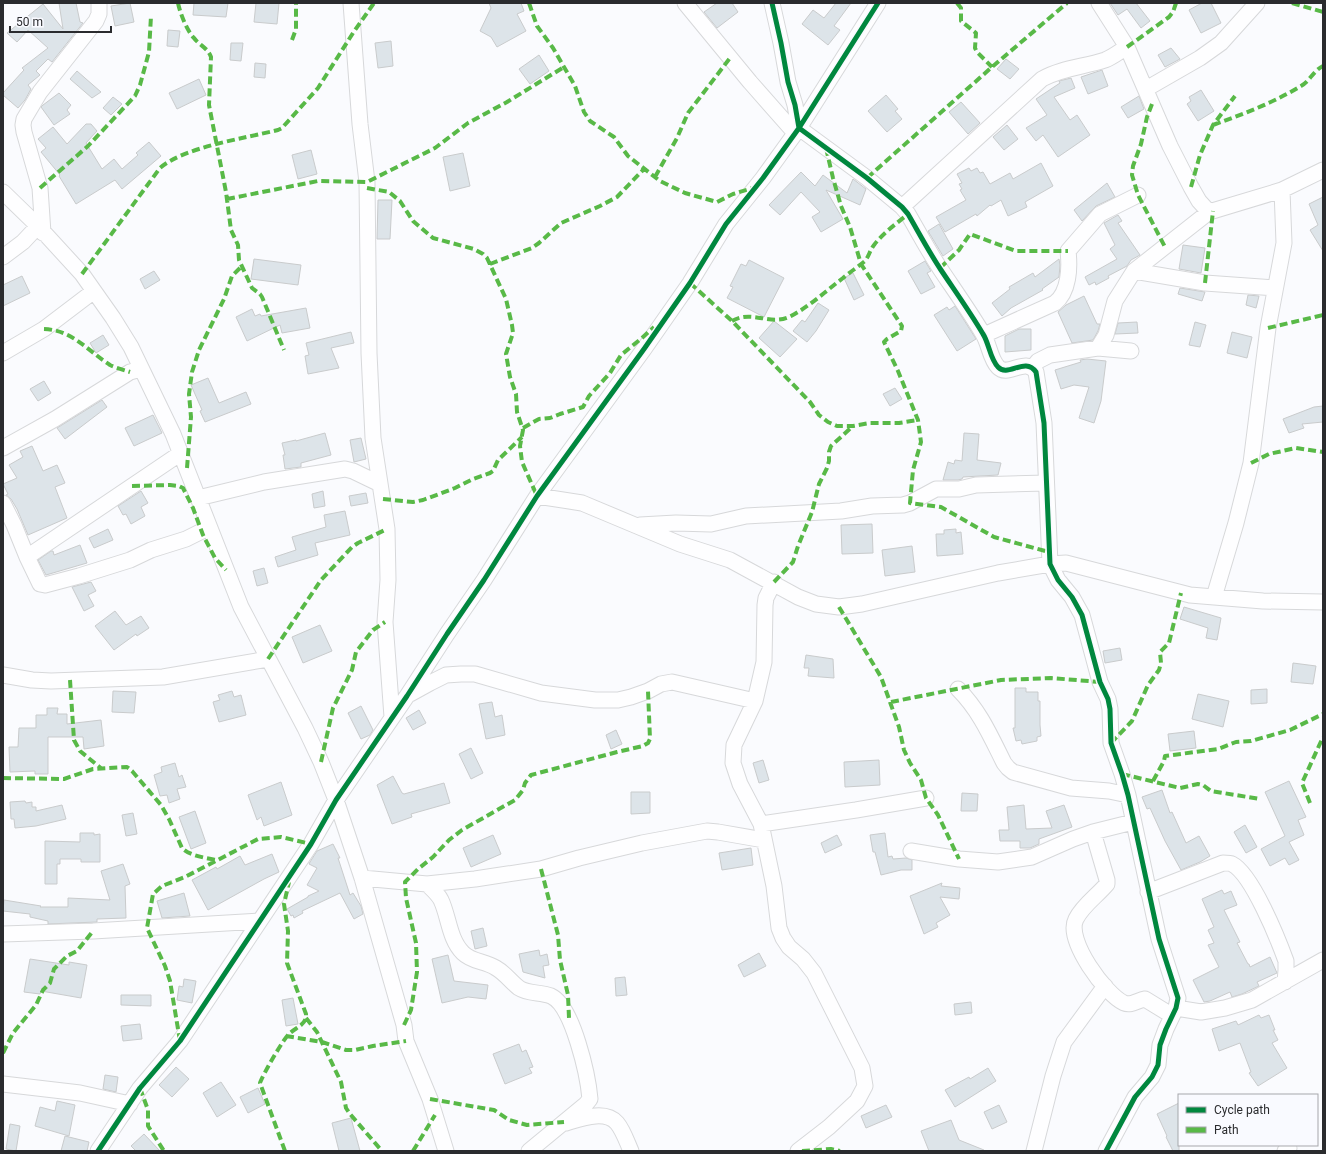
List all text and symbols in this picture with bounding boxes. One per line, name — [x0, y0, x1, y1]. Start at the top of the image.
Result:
scale bar — [10, 8, 111, 34]
text: 50 m — [16, 15, 43, 29]
legend — [1178, 1094, 1318, 1146]
text: Cycle path — [1214, 1103, 1270, 1117]
text: Path — [1214, 1123, 1239, 1137]

